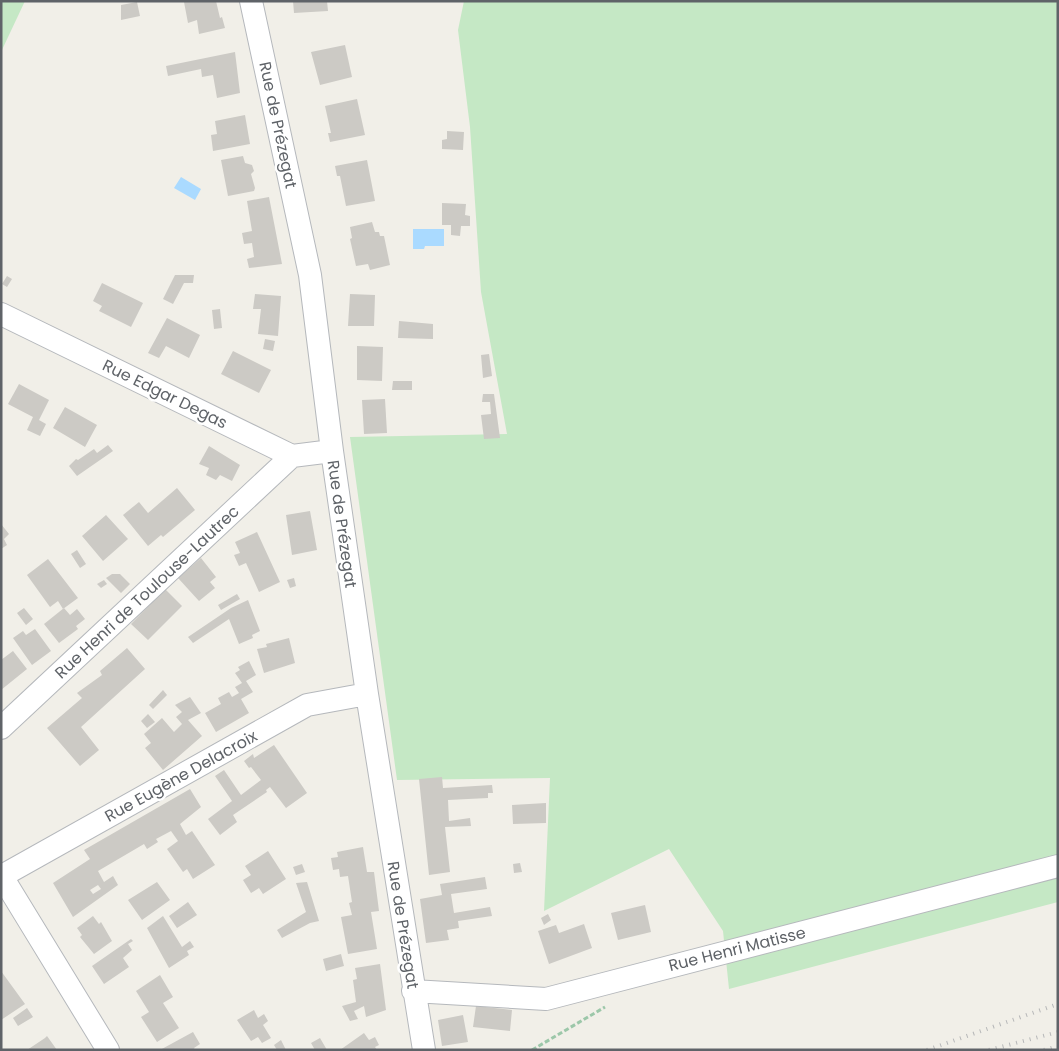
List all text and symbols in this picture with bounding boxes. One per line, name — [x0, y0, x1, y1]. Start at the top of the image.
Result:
street label: Rue de Prézegat — [253, 60, 303, 191]
street label: Rue Edgar Degas — [99, 354, 231, 434]
street label: Rue de Prézegat — [322, 459, 362, 590]
street label: Rue Henri de Toulouse-Lautrec — [50, 500, 245, 684]
street label: Rue Eugène Delacroix — [101, 724, 262, 828]
street label: Rue de Prézegat — [382, 860, 424, 991]
street label: Rue Henri Matisse — [666, 921, 808, 977]

